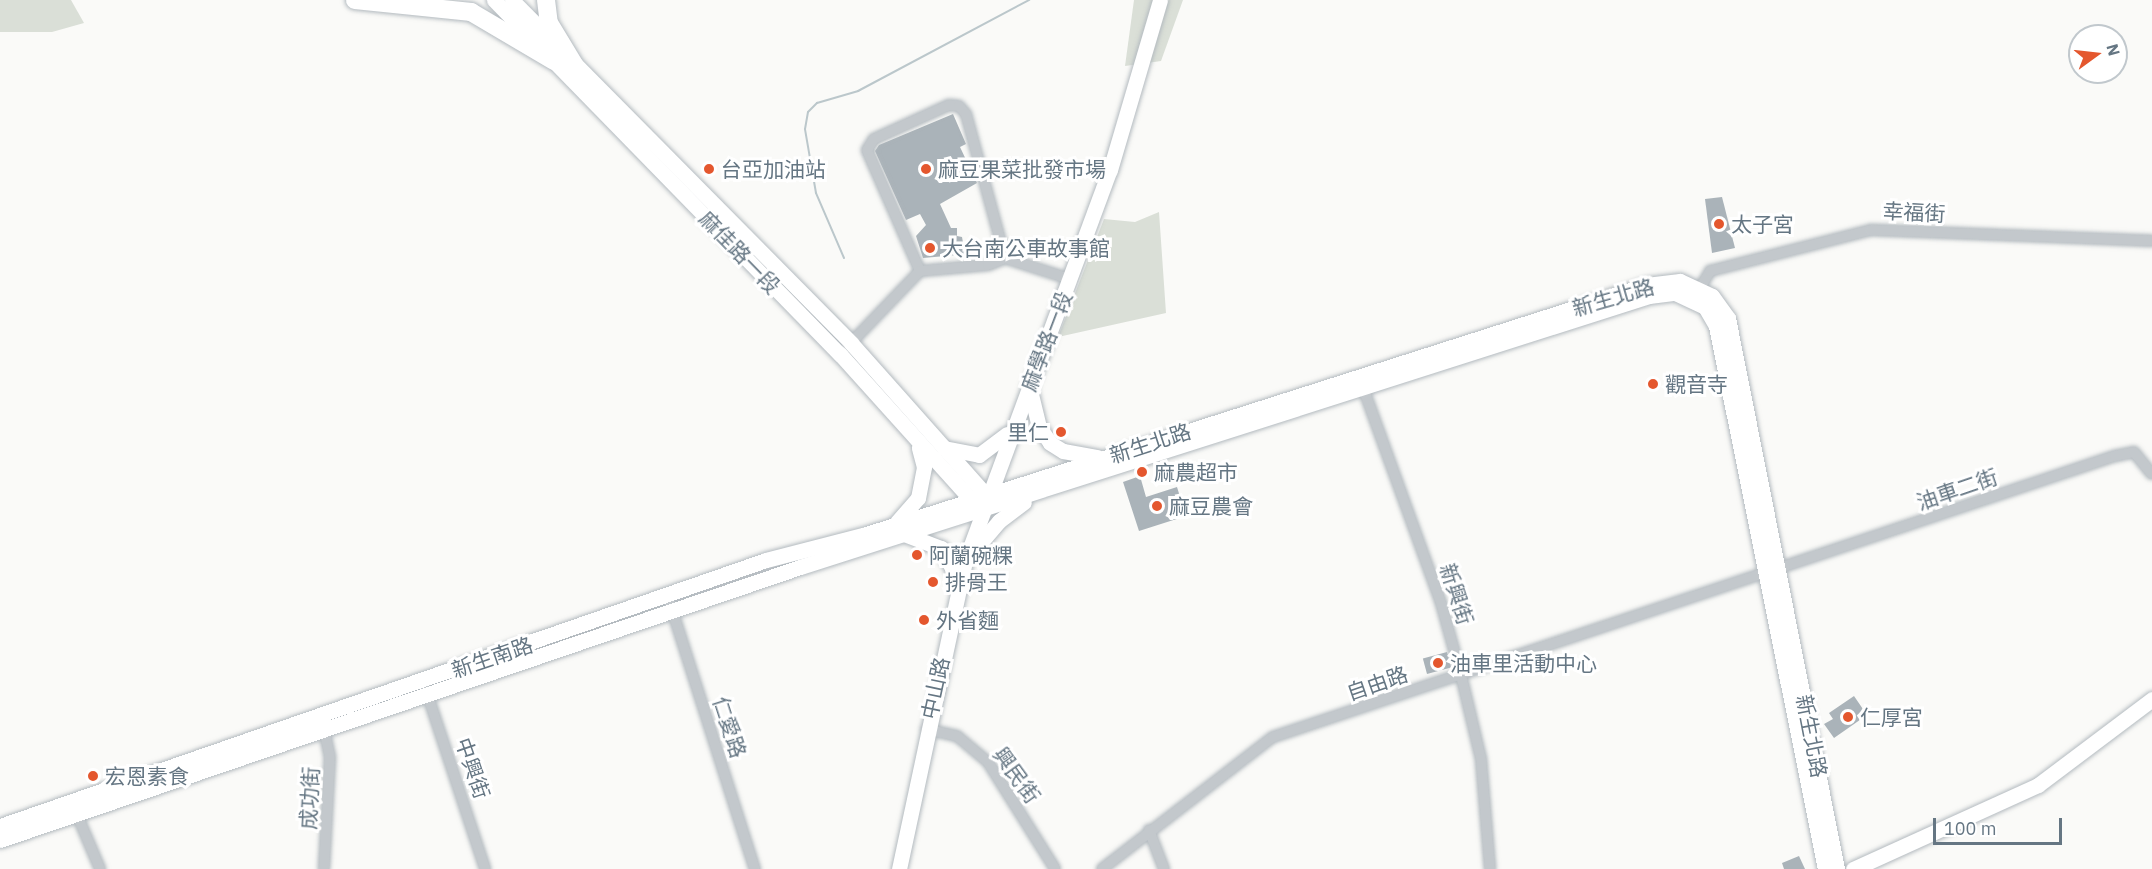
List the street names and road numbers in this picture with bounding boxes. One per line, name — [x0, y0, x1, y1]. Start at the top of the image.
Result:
street label: 幸福街 — [1882, 198, 1946, 226]
street label: 麻佳路一段 — [694, 205, 786, 299]
street label: 新生北路 — [1569, 273, 1657, 321]
street label: 麻學路一段 — [1015, 287, 1077, 395]
street label: 新生北路 — [1106, 418, 1194, 468]
street label: 油車二街 — [1913, 463, 2001, 515]
street label: 新興街 — [1435, 560, 1479, 628]
street label: 新生南路 — [448, 631, 536, 683]
street label: 中山路 — [916, 655, 954, 721]
street label: 自由路 — [1343, 661, 1411, 705]
street label: 新生北路 — [1792, 692, 1832, 780]
street label: 仁愛路 — [708, 693, 752, 761]
street label: 中興街 — [451, 734, 495, 802]
street label: 興民街 — [988, 742, 1046, 808]
street label: 成功街 — [295, 766, 323, 830]

